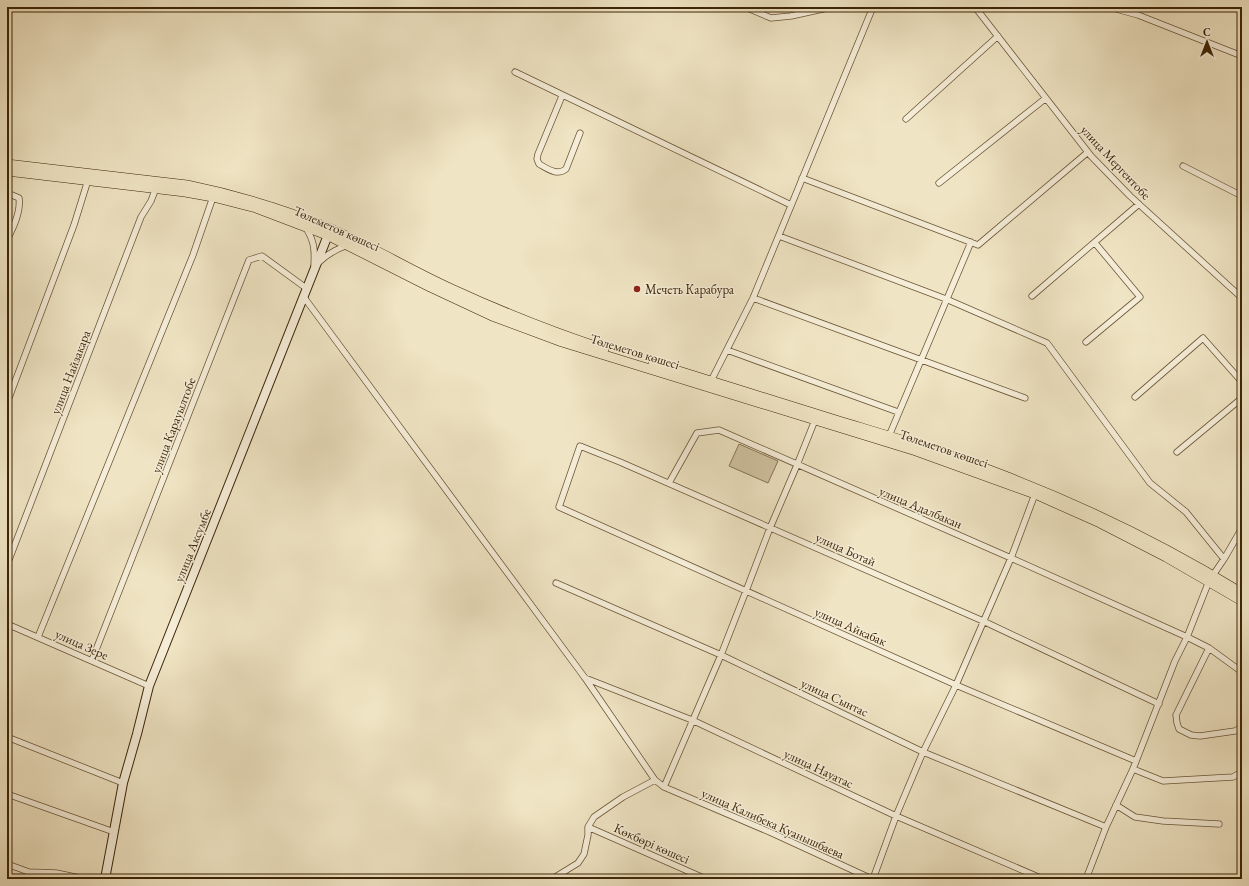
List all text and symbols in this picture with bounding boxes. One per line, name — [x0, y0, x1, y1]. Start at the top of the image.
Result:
north arrow — [1187, 22, 1227, 62]
text: С — [1203, 25, 1211, 39]
street label: улица Мергентобе — [1077, 122, 1154, 203]
street label: Төлеметов көшесі — [291, 202, 383, 255]
place label: Мечеть Карабура — [645, 281, 735, 298]
marker: Мечеть Карабура — [632, 284, 642, 294]
street label: улица Найзакара — [47, 327, 95, 417]
street label: Төлеметов көшесі — [588, 330, 682, 373]
street label: улица Карауылтобе — [147, 375, 200, 475]
street label: Төлеметов көшесі — [897, 425, 990, 472]
street label: улица Адалбакан — [877, 482, 965, 533]
street label: улица Аксумбе — [170, 506, 215, 585]
street label: улица Ботай — [813, 529, 879, 570]
street label: улица Айкабак — [812, 603, 890, 650]
street label: улица Зере — [53, 625, 111, 664]
street label: улица Сынтас — [798, 674, 871, 721]
street label: улица Науатас — [781, 745, 856, 792]
street label: улица Калибека Куанышбаева — [699, 784, 847, 863]
street label: Көкбөрі көшесі — [611, 819, 692, 868]

